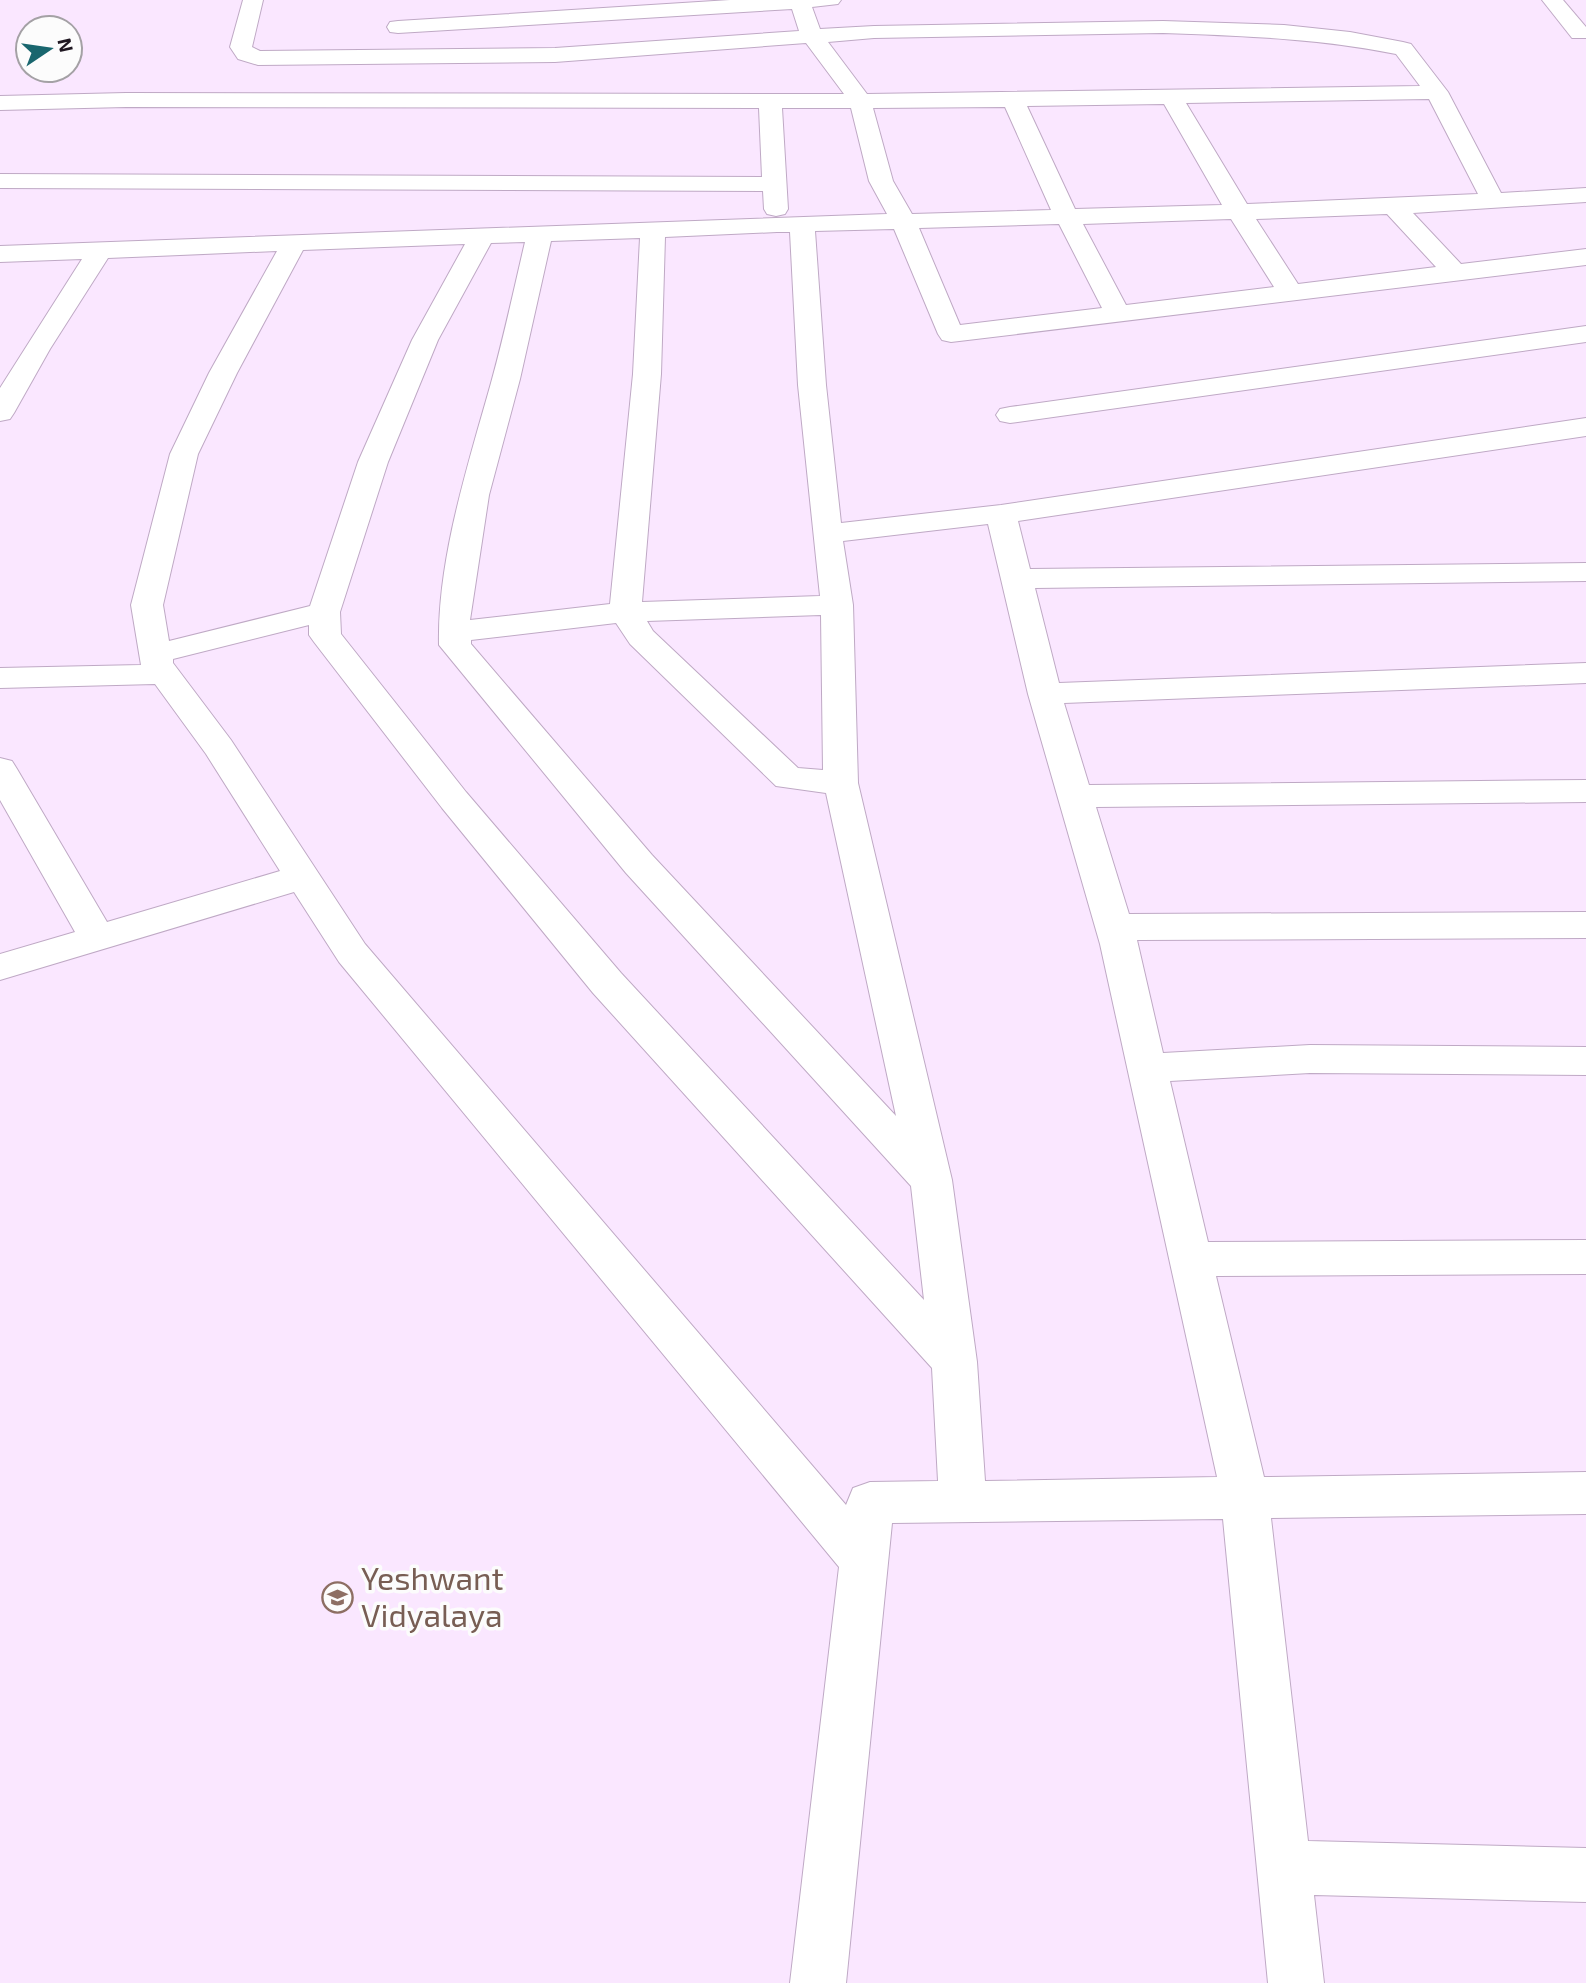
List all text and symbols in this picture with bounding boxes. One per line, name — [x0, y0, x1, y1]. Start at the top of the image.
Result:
north arrow — [14, 14, 84, 84]
text: N — [53, 36, 79, 54]
place label: Yeshwant Vidyalaya — [361, 1558, 504, 1633]
school or university icon: Yeshwant Vidyalaya — [321, 1580, 355, 1614]

